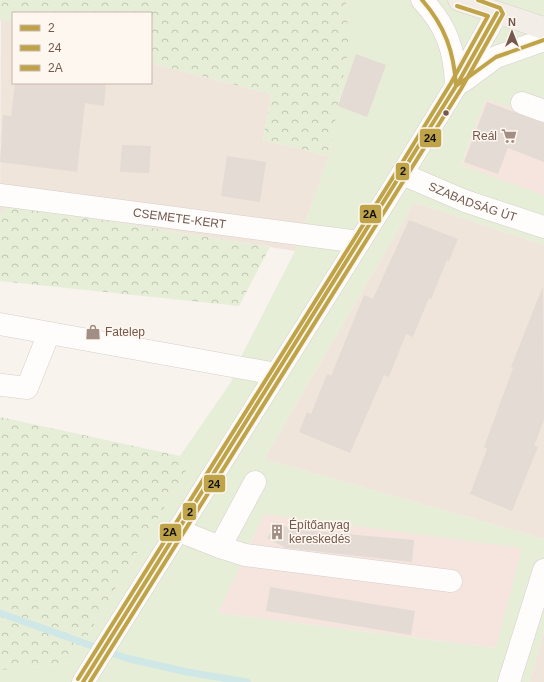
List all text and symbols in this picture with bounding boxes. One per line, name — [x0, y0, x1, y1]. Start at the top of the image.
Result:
legend — [12, 12, 152, 84]
north arrow — [492, 12, 532, 52]
text: N — [508, 16, 516, 28]
text: 2 — [48, 21, 55, 35]
text: 24 — [48, 41, 62, 55]
text: 2A — [48, 61, 63, 75]
unlabelled marker — [441, 108, 451, 118]
supermarket icon: Reál — [500, 127, 518, 145]
line badge: 24 — [419, 128, 442, 148]
place label: Reál — [472, 129, 497, 143]
text: 24 — [424, 132, 437, 144]
line badge: 2 — [395, 162, 410, 181]
text: 2 — [400, 165, 406, 177]
street label: SZABADSÁG ÚT — [426, 179, 519, 225]
line badge: 2A — [359, 204, 382, 224]
street label: CSEMETE-KERT — [132, 205, 228, 232]
text: 2A — [363, 208, 377, 220]
shop icon: Fatelep — [84, 323, 102, 341]
place label: Fatelep — [105, 325, 145, 339]
line badge: 24 — [203, 474, 226, 493]
text: 24 — [208, 478, 221, 490]
line badge: 2 — [182, 502, 197, 521]
text: 2 — [187, 506, 193, 518]
place label: Építőanyag kereskedés — [289, 517, 350, 546]
line badge: 2A — [159, 523, 182, 542]
building icon: Építőanyag kereskedés — [268, 523, 286, 541]
text: 2A — [163, 526, 177, 538]

